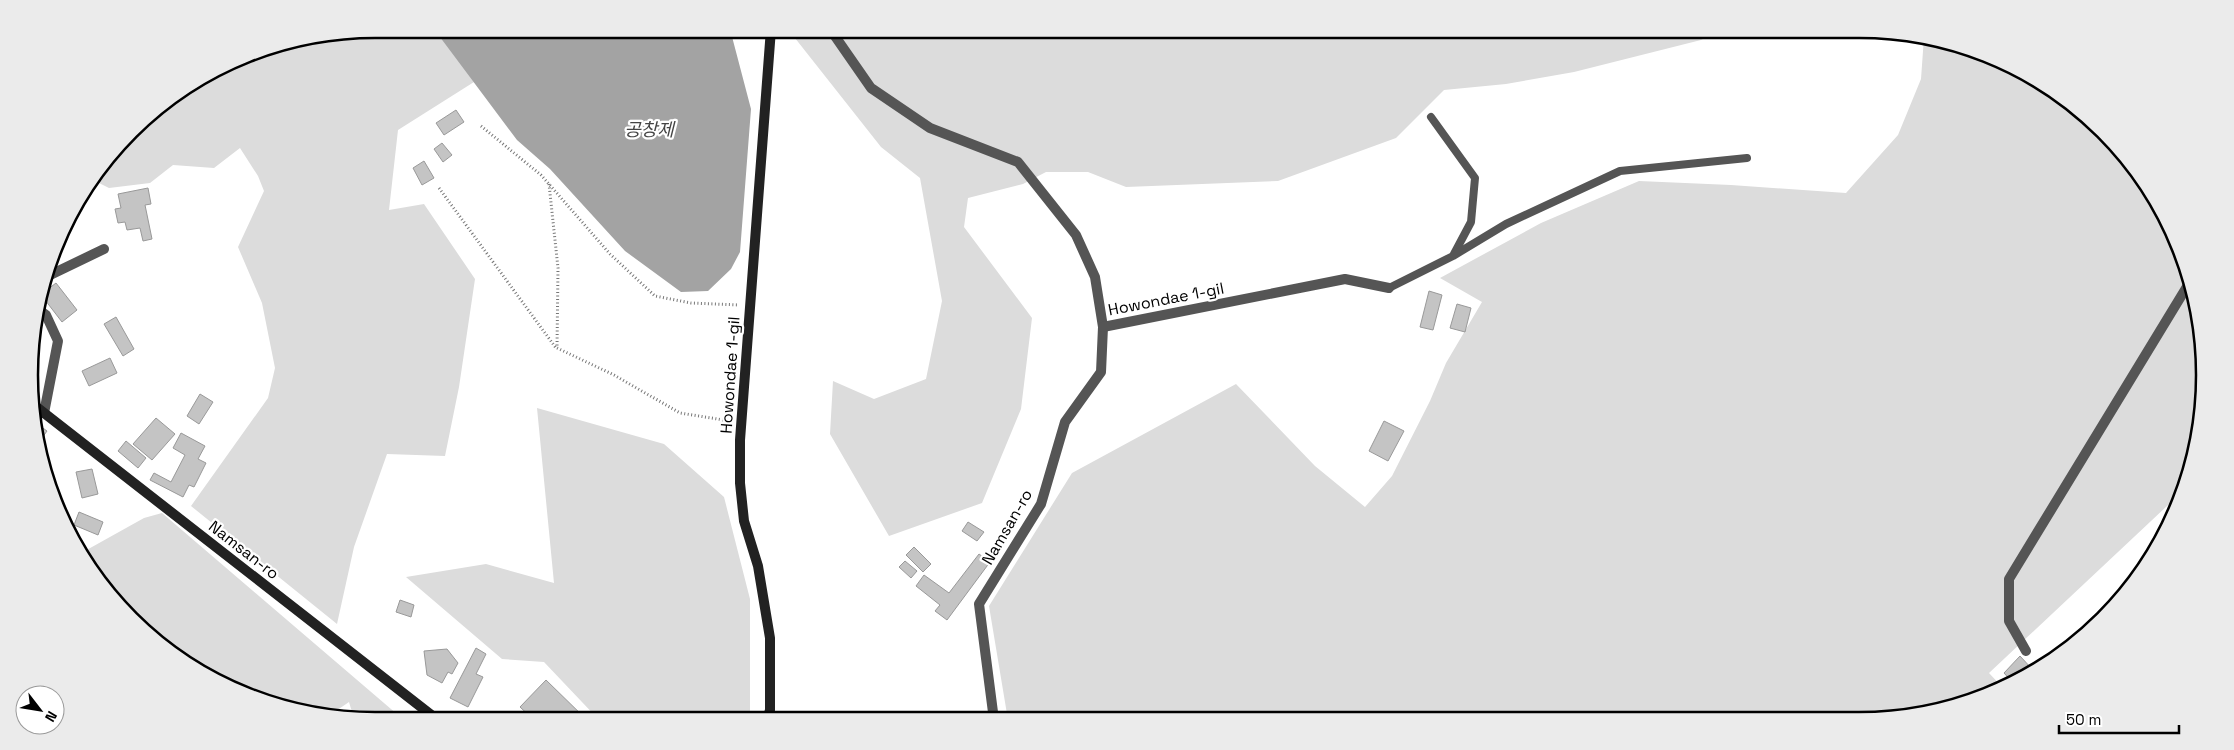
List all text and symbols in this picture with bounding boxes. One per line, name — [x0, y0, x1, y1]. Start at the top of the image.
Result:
water label: 공창제 — [624, 118, 676, 141]
street label: Howondae 1-gil — [1106, 277, 1226, 321]
street label: Howondae 1-gil — [715, 316, 745, 434]
street label: Namsan-ro — [977, 485, 1037, 569]
street label: Namsan-ro — [204, 516, 284, 584]
north arrow — [15, 685, 65, 735]
scale bar — [2059, 702, 2179, 734]
text: N — [41, 708, 61, 725]
text: 50 m — [2066, 710, 2101, 729]

